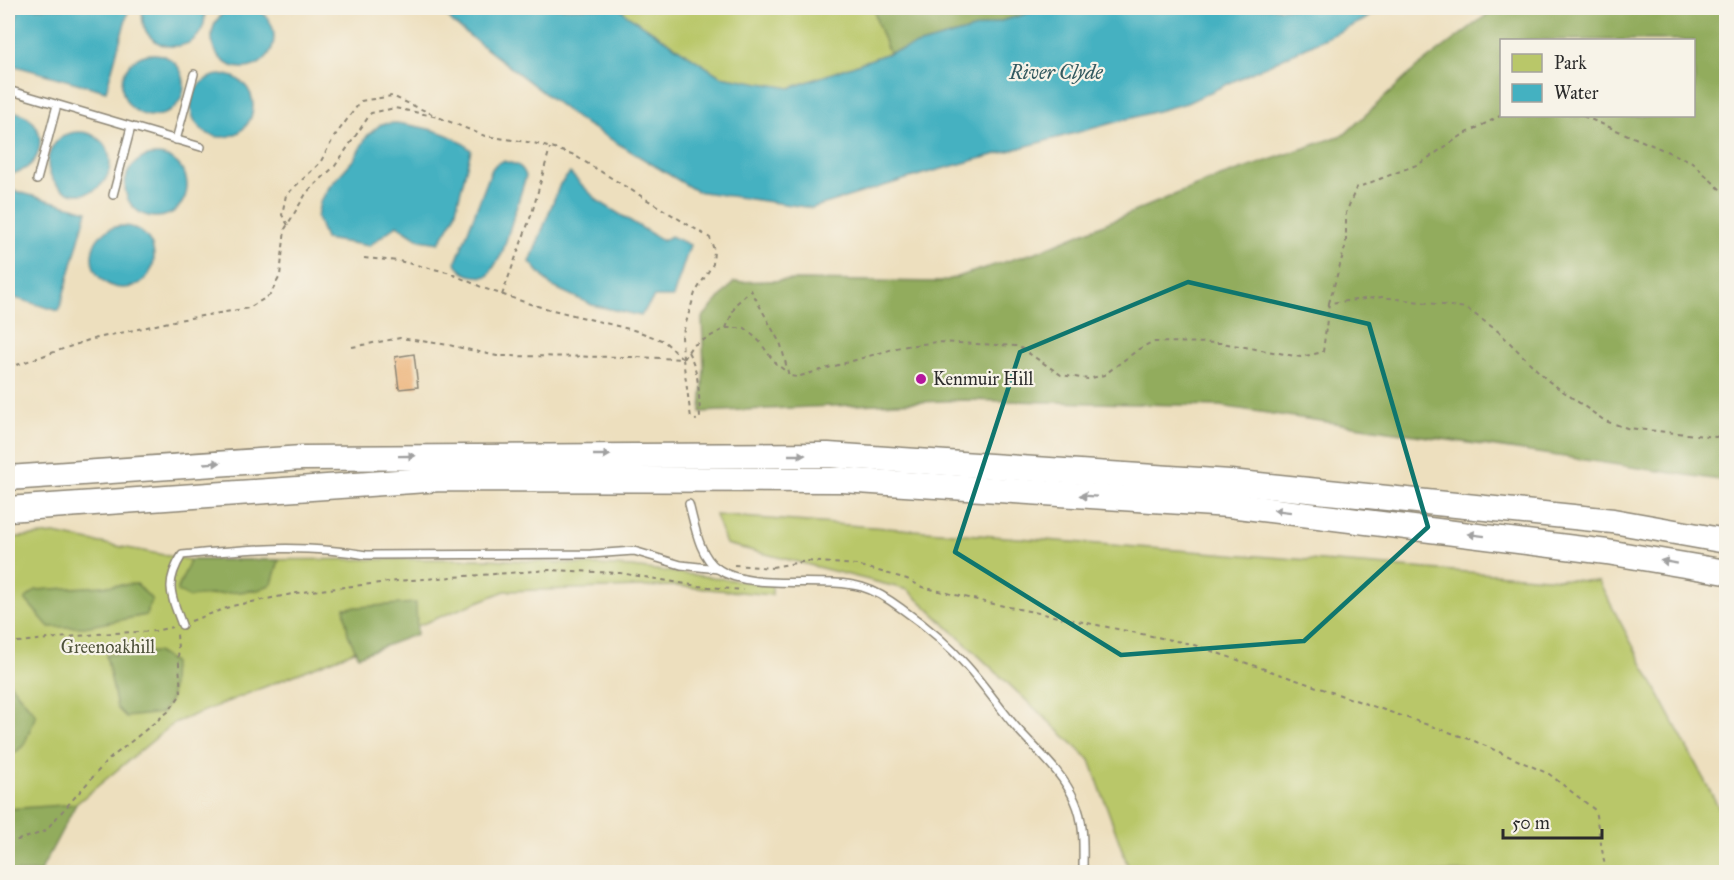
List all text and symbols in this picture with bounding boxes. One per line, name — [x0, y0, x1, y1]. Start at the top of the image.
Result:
legend — [1500, 39, 1695, 117]
text: Park — [1554, 52, 1587, 74]
water label: River Clyde — [1008, 60, 1103, 84]
text: Water — [1554, 82, 1599, 104]
place label: Kenmuir Hill — [933, 368, 1033, 390]
marker: Kenmuir Hill — [914, 372, 928, 386]
one-way arrow — [593, 450, 612, 460]
one-way arrow — [788, 450, 807, 460]
one-way arrow — [398, 451, 417, 461]
one-way arrow — [203, 458, 222, 468]
one-way arrow — [1078, 491, 1097, 500]
one-way arrow — [1273, 507, 1292, 516]
one-way arrow — [1466, 531, 1485, 540]
one-way arrow — [1659, 557, 1678, 566]
park label: Greenoakhill — [61, 636, 155, 658]
scale bar — [1503, 802, 1602, 840]
text: 50 m — [1512, 812, 1550, 834]

